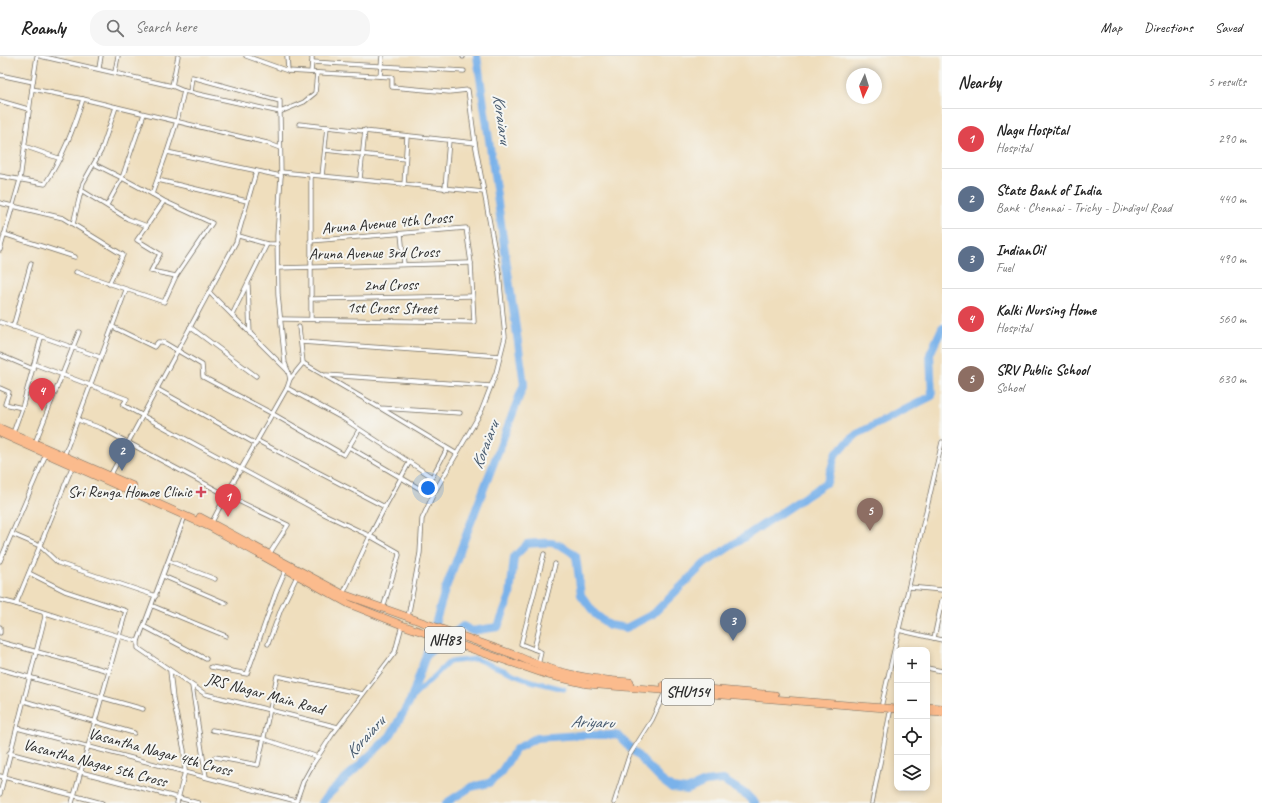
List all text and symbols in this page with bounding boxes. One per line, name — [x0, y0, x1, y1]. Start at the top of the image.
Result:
search box — [90, 10, 370, 46]
text: Roamly — [20, 16, 66, 40]
icon: search — [104, 17, 126, 39]
text: Search here — [136, 18, 197, 37]
text: Map — [1101, 19, 1122, 36]
text: Directions — [1144, 19, 1193, 36]
text: Saved — [1215, 19, 1242, 36]
north arrow — [846, 68, 882, 104]
text: Nearby — [958, 72, 1001, 93]
text: 5 results — [1208, 74, 1246, 90]
water label: Koraiaru — [488, 93, 516, 148]
text: Nagu Hospital — [996, 121, 1068, 140]
text: 1 — [968, 131, 974, 147]
text: 290 m — [1218, 131, 1246, 147]
text: Hospital — [996, 140, 1032, 156]
text: State Bank of India — [996, 181, 1101, 200]
text: 2 — [968, 191, 974, 207]
text: 440 m — [1218, 191, 1246, 207]
text: Bank · Chennai - Trichy - Dindigul Road — [996, 200, 1172, 216]
street label: Aruna Avenue 4th Cross — [321, 207, 455, 239]
text: IndianOil — [996, 241, 1044, 260]
street label: Aruna Avenue 3rd Cross — [309, 242, 441, 264]
text: 3 — [968, 251, 974, 267]
text: 490 m — [1218, 251, 1246, 267]
text: Fuel — [996, 260, 1013, 276]
street label: 2nd Cross — [364, 274, 420, 295]
street label: 1st Cross Street — [347, 297, 439, 319]
text: Kalki Nursing Home — [996, 301, 1096, 320]
text: 4 — [968, 311, 974, 327]
text: 560 m — [1218, 311, 1246, 327]
text: Hospital — [996, 320, 1032, 336]
text: SRV Public School — [996, 361, 1088, 380]
text: 5 — [968, 371, 974, 387]
text: 630 m — [1218, 371, 1246, 387]
pin: 4 — [29, 378, 55, 411]
text: School — [996, 380, 1024, 396]
water label: Koraiaru — [466, 416, 505, 472]
pin: 2 — [109, 438, 135, 471]
your location — [418, 478, 438, 498]
place label: Sri Renga Homoe Clinic — [68, 482, 193, 502]
pin: 1 — [215, 484, 241, 517]
marker: Sri Renga Homoe Clinic — [195, 486, 207, 498]
pin: 5 — [857, 498, 883, 531]
pin: 3 — [720, 608, 746, 641]
road number: NH83 — [425, 627, 465, 653]
map controls — [894, 647, 930, 791]
button: + — [894, 647, 930, 683]
street label: JRS Nagar Main Road — [203, 668, 329, 720]
road number: SHU154 — [662, 679, 714, 705]
button: − — [894, 683, 930, 719]
water label: Koraiaru — [341, 710, 391, 762]
water label: Ariyaru — [570, 711, 616, 733]
button: locate — [894, 719, 930, 755]
street label: Vasantha Nagar 4th Cross — [86, 723, 236, 781]
street label: Vasantha Nagar 5th Cross — [21, 734, 171, 792]
button: layers — [894, 755, 930, 791]

